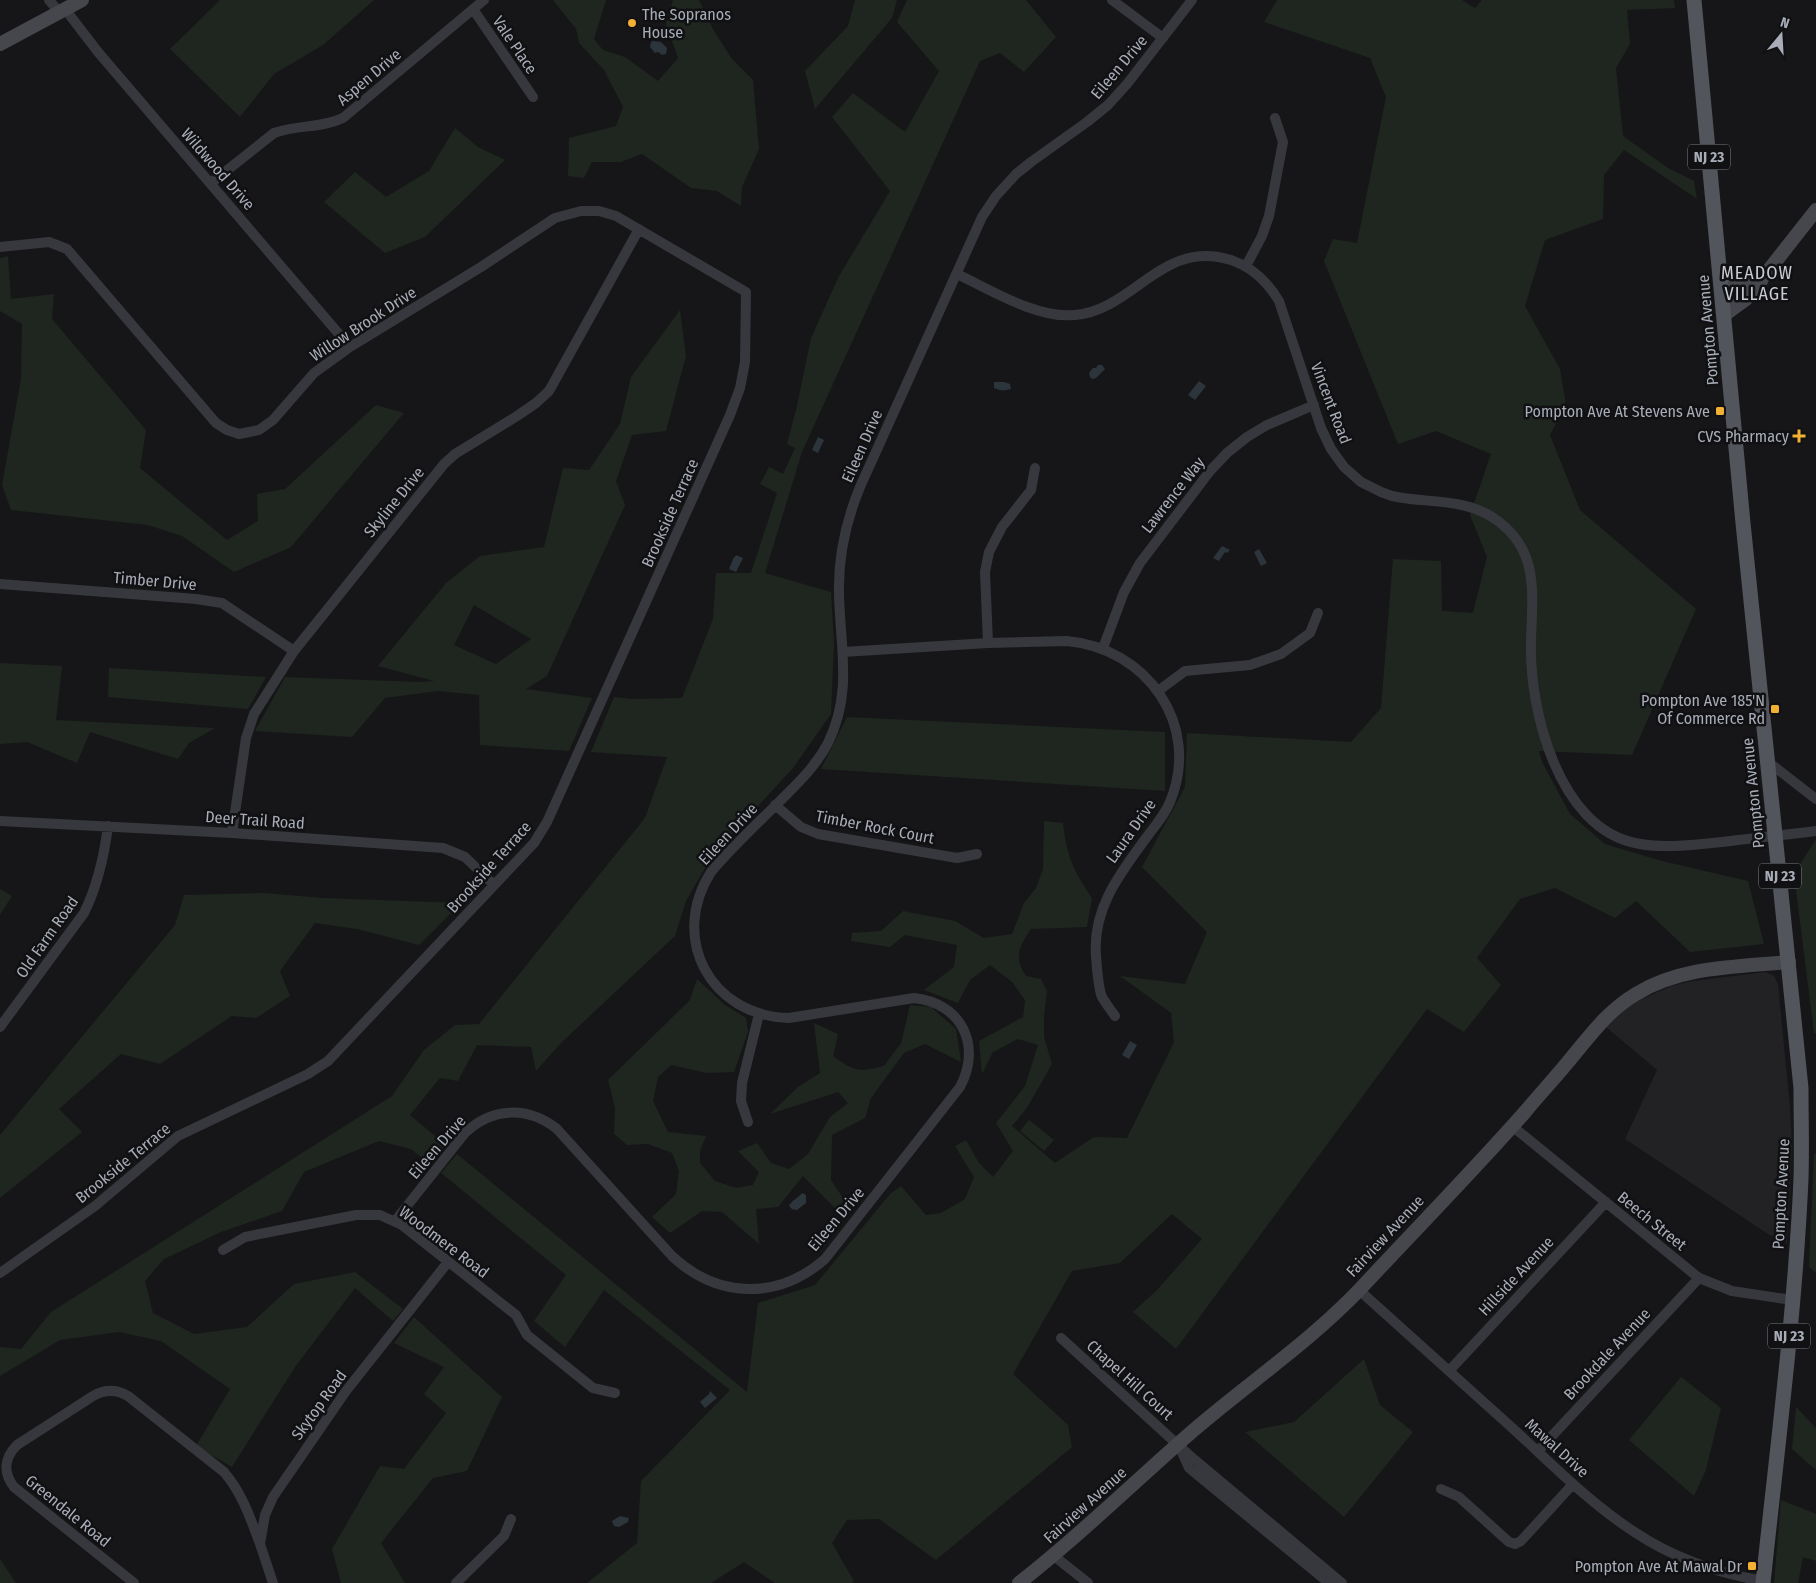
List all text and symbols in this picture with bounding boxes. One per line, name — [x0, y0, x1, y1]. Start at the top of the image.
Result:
place label: The Sopranos House — [642, 5, 731, 42]
north arrow — [1756, 10, 1806, 60]
street label: Vale Place — [489, 12, 541, 78]
text: N — [1778, 14, 1791, 32]
marker: The Sopranos House — [626, 17, 638, 29]
street label: Eileen Drive — [1087, 31, 1151, 103]
street label: Aspen Drive — [333, 45, 405, 109]
street label: Wildwood Drive — [177, 124, 259, 214]
road number: NJ 23 — [1688, 144, 1730, 170]
district label: MEADOW VILLAGE — [1721, 262, 1793, 305]
street label: Pompton Avenue — [1694, 274, 1722, 386]
street label: Willow Brook Drive — [306, 283, 420, 365]
street label: Vincent Road — [1307, 360, 1355, 446]
place label: Pompton Ave At Stevens Ave — [1525, 402, 1710, 421]
marker: Pompton Ave At Stevens Ave — [1714, 405, 1726, 417]
street label: Eileen Drive — [838, 407, 886, 485]
place label: CVS Pharmacy — [1697, 427, 1790, 446]
marker: CVS Pharmacy — [1793, 430, 1805, 442]
street label: Lawrence Way — [1137, 453, 1209, 537]
street label: Brookside Terrace — [638, 456, 702, 570]
street label: Skyline Drive — [360, 463, 428, 541]
street label: Timber Drive — [113, 568, 197, 594]
place label: Pompton Ave 185'N Of Commerce Rd — [1641, 691, 1765, 728]
marker: Pompton Ave 185'N Of Commerce Rd — [1769, 703, 1781, 715]
street label: Pompton Avenue — [1738, 737, 1768, 849]
street label: Laura Drive — [1102, 795, 1160, 867]
street label: Eileen Drive — [695, 799, 761, 869]
street label: Timber Rock Court — [814, 806, 936, 848]
street label: Deer Trail Road — [205, 807, 305, 833]
street label: Brookside Terrace — [443, 817, 535, 917]
road number: NJ 23 — [1759, 864, 1801, 888]
street label: Old Farm Road — [12, 893, 82, 981]
street label: Eileen Drive — [404, 1111, 470, 1183]
street label: Brookside Terrace — [72, 1119, 174, 1207]
street label: Pompton Avenue — [1769, 1138, 1793, 1250]
street label: Eileen Drive — [804, 1183, 868, 1255]
street label: Beech Street — [1614, 1188, 1691, 1255]
street label: Fairview Avenue — [1342, 1191, 1428, 1281]
street label: Woodmere Road — [395, 1202, 493, 1282]
street label: Hillside Avenue — [1474, 1232, 1558, 1320]
street label: Brookdale Avenue — [1560, 1304, 1654, 1404]
road number: NJ 23 — [1768, 1324, 1810, 1348]
street label: Chapel Hill Court — [1083, 1336, 1178, 1424]
street label: Skytop Road — [287, 1366, 351, 1444]
street label: Mawal Drive — [1521, 1415, 1593, 1482]
street label: Fairview Avenue — [1040, 1463, 1130, 1547]
street label: Greendale Road — [22, 1471, 114, 1551]
place label: Pompton Ave At Mawal Dr — [1575, 1557, 1742, 1576]
marker: Pompton Ave At Mawal Dr — [1746, 1560, 1758, 1572]

